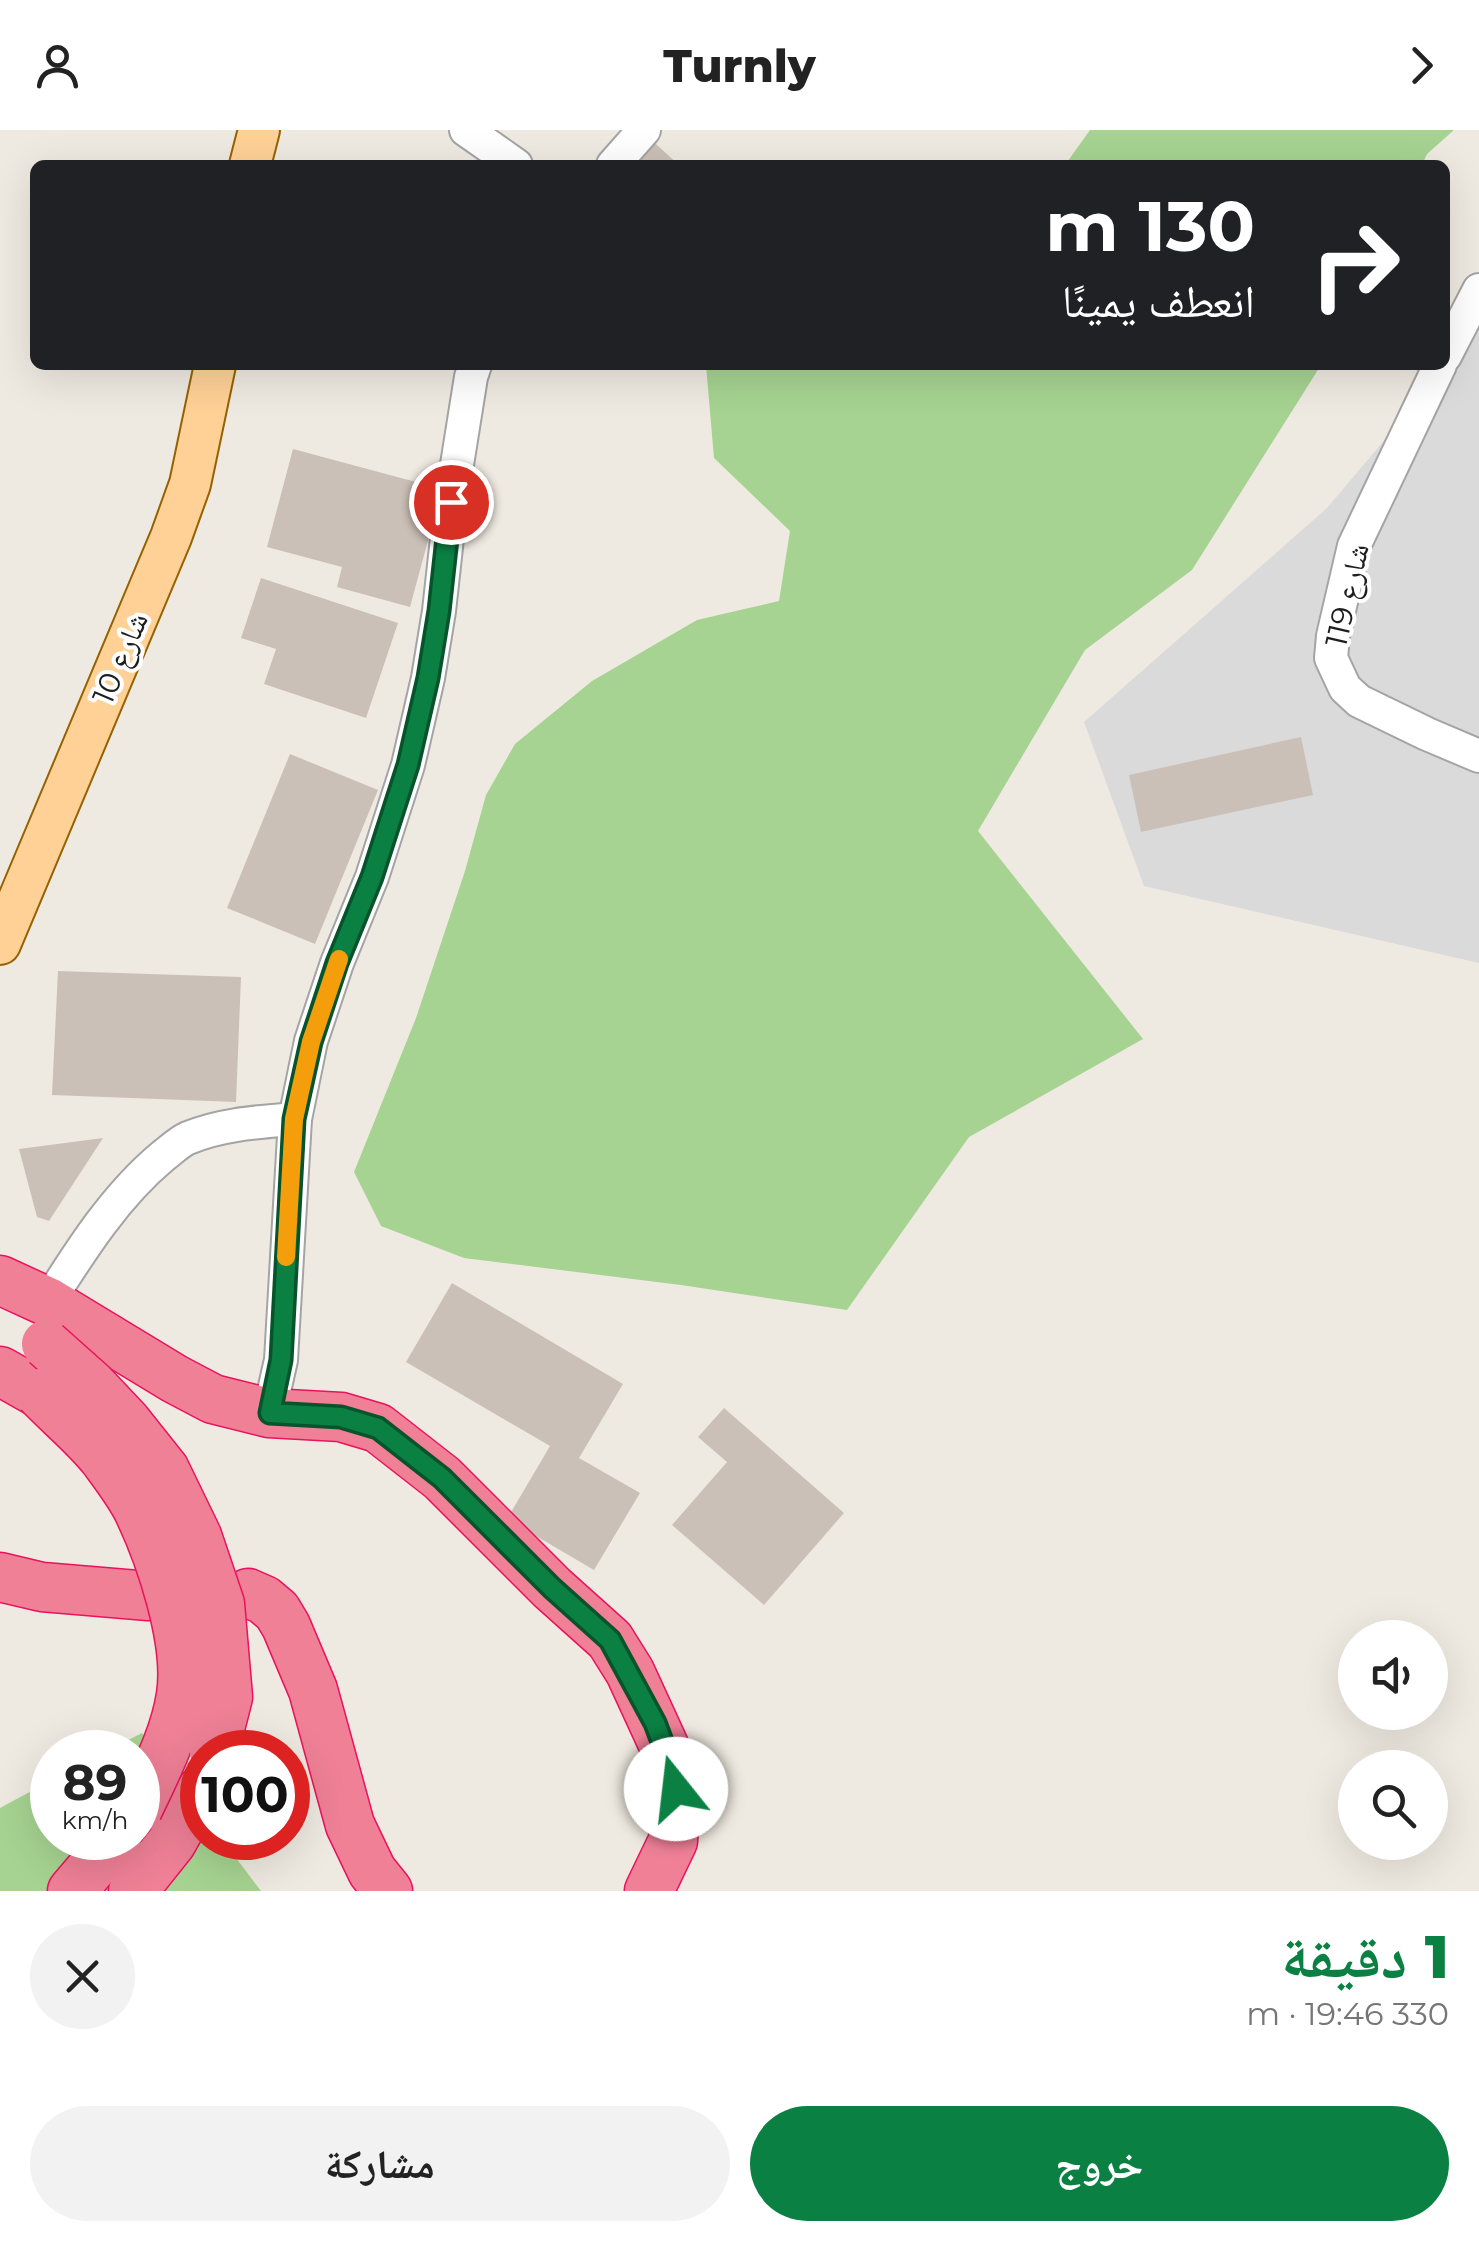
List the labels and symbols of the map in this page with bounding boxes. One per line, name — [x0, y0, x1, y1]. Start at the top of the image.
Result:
pin — [409, 460, 494, 545]
street label: شارع 119 — [1317, 540, 1378, 650]
street label: شارع 10 — [84, 607, 157, 710]
speed limit sign: 100 — [180, 1730, 310, 1860]
position arrow — [624, 1737, 728, 1841]

